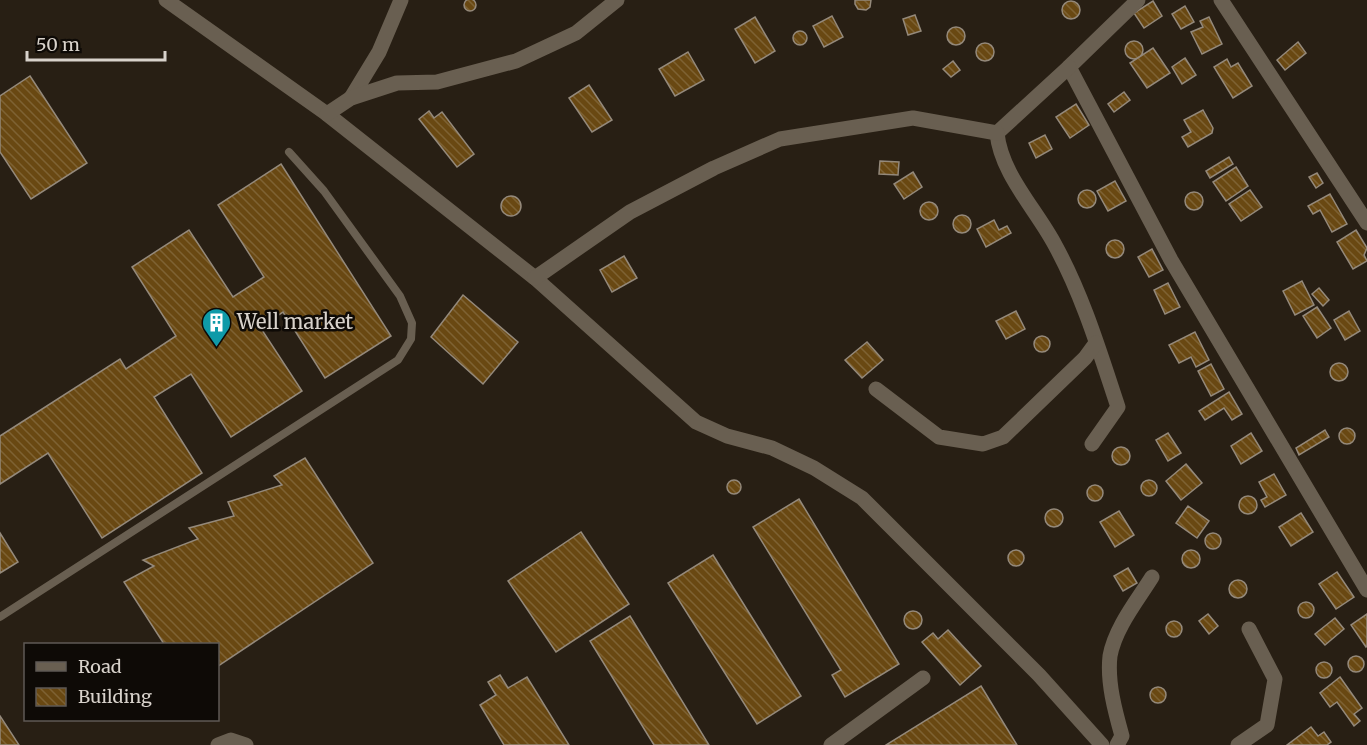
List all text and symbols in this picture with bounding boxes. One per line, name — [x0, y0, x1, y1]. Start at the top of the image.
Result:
scale bar — [27, 24, 165, 62]
text: 50 m — [36, 33, 80, 56]
building icon: Well market — [200, 306, 232, 348]
place label: Well market — [236, 309, 353, 334]
legend — [24, 643, 219, 721]
text: Road — [78, 655, 122, 678]
text: Building — [78, 685, 152, 708]

